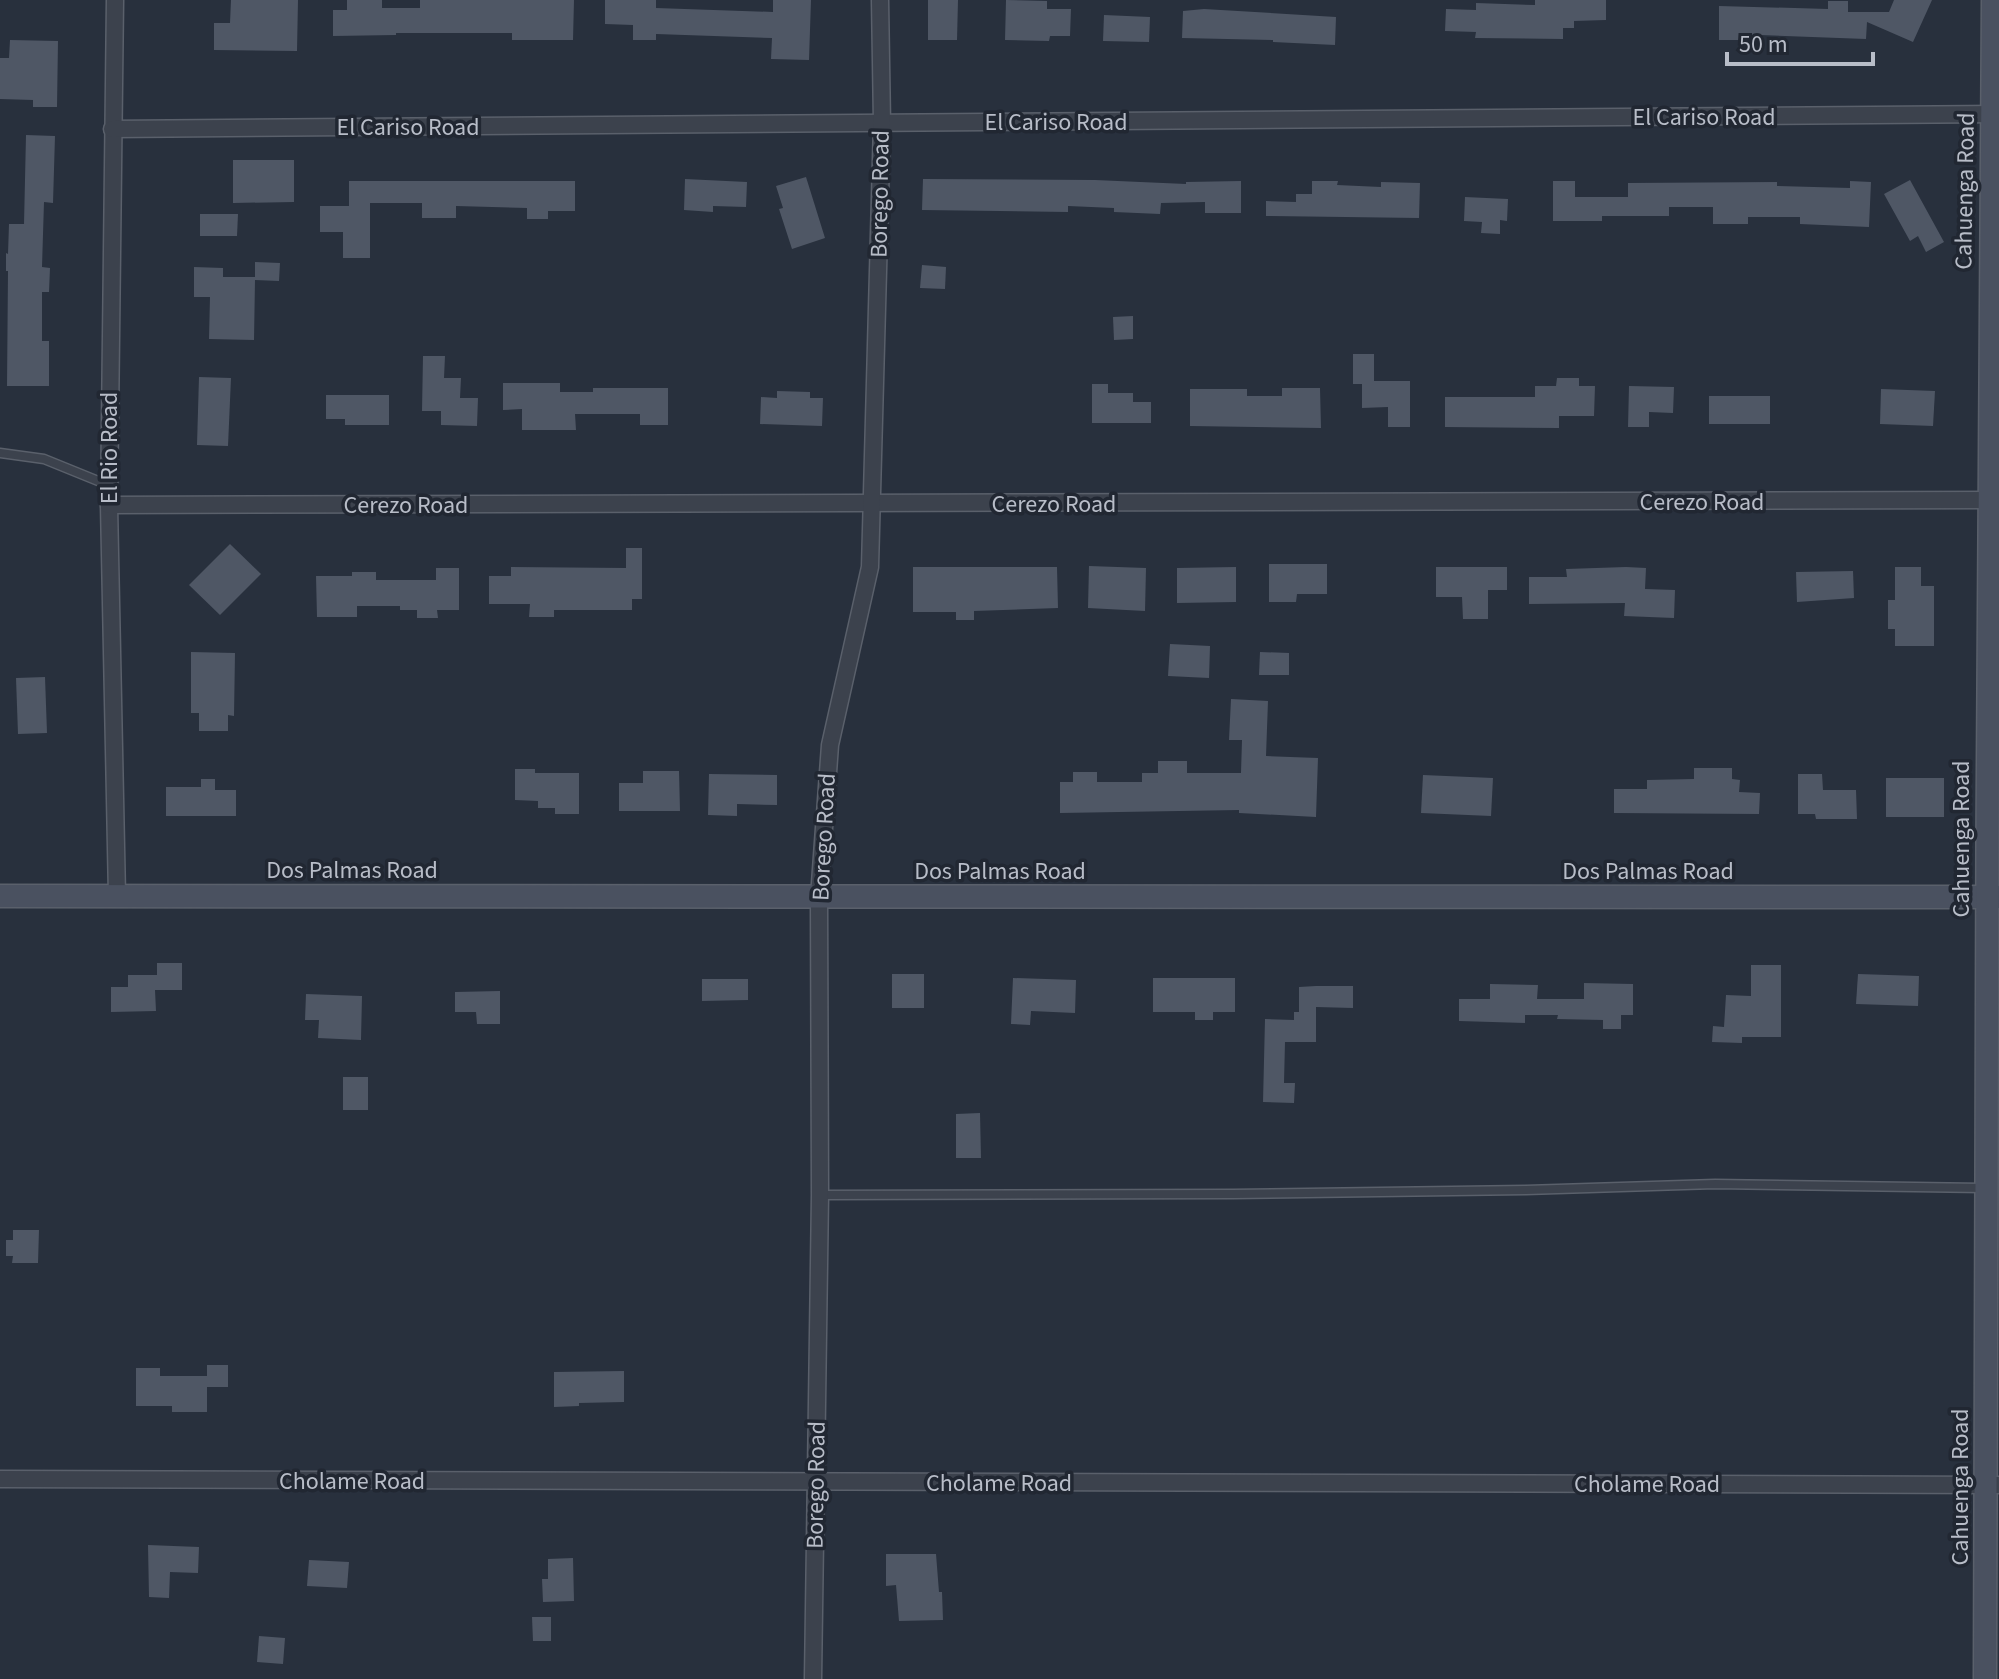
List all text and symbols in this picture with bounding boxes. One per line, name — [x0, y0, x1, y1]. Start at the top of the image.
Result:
scale bar — [1727, 16, 1873, 66]
text: 50 m — [1739, 27, 1788, 62]
street label: El Cariso Road — [1633, 100, 1775, 135]
street label: El Cariso Road — [985, 105, 1127, 140]
street label: El Cariso Road — [337, 110, 479, 145]
street label: Cahuenga Road — [1946, 112, 1984, 270]
street label: Borego Road — [861, 130, 899, 258]
street label: El Rio Road — [92, 392, 127, 504]
street label: Cerezo Road — [1640, 485, 1764, 520]
street label: Cerezo Road — [992, 487, 1116, 522]
street label: Cerezo Road — [344, 488, 468, 523]
street label: Cahuenga Road — [1944, 760, 1979, 918]
street label: Borego Road — [803, 772, 845, 902]
street label: Dos Palmas Road — [266, 853, 438, 888]
street label: Dos Palmas Road — [914, 854, 1086, 889]
street label: Dos Palmas Road — [1562, 854, 1734, 889]
street label: Cahuenga Road — [1943, 1408, 1978, 1566]
street label: Borego Road — [797, 1421, 835, 1549]
street label: Cholame Road — [279, 1464, 425, 1499]
street label: Cholame Road — [926, 1466, 1072, 1501]
street label: Cholame Road — [1574, 1467, 1720, 1502]

